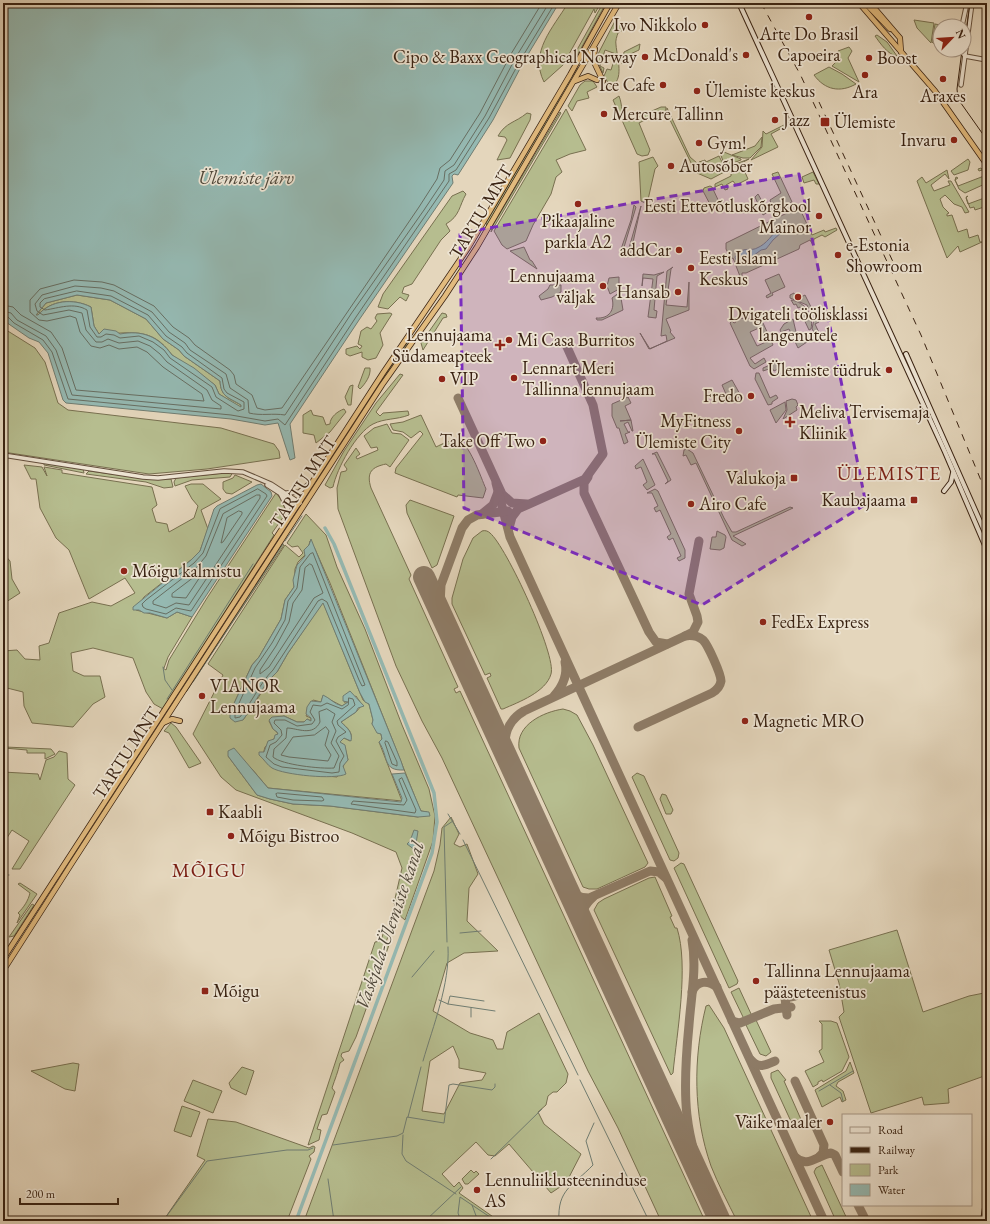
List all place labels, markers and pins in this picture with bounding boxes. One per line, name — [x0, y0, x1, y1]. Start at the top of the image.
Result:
marker: Arte Do Brasil Capoeira — [804, 12, 814, 22]
place label: Ivo Nikkolo — [614, 13, 697, 36]
marker: Ivo Nikkolo — [700, 20, 710, 30]
place label: Arte Do Brasil Capoeira — [758, 22, 859, 66]
place label: McDonald's — [653, 43, 738, 66]
place label: Cipo & Baxx Geographical Norway — [393, 45, 637, 68]
place label: Boost — [877, 46, 917, 69]
marker: McDonald's — [741, 50, 751, 60]
marker: Cipo & Baxx Geographical Norway — [640, 52, 650, 62]
marker: Boost — [864, 53, 874, 63]
marker: Ara — [860, 70, 870, 80]
place label: Ice Cafe — [599, 73, 655, 96]
marker: Araxes — [938, 74, 948, 84]
place label: Ülemiste keskus — [705, 79, 815, 102]
marker: Ice Cafe — [658, 80, 668, 90]
place label: Ara — [851, 80, 879, 103]
place label: Araxes — [919, 84, 966, 107]
marker: Ülemiste keskus — [692, 86, 702, 96]
place label: Mercure Tallinn — [612, 102, 724, 125]
place label: Jazz — [781, 108, 810, 131]
marker: Mercure Tallinn — [599, 109, 609, 119]
place label: Ülemiste — [834, 110, 896, 133]
marker: Jazz — [770, 115, 780, 125]
marker: Ülemiste — [819, 116, 831, 128]
place label: Invaru — [901, 128, 947, 151]
place label: Gym! — [707, 131, 747, 154]
marker: Invaru — [949, 135, 959, 145]
marker: Gym! — [694, 138, 704, 148]
place label: Autosõber — [678, 154, 753, 177]
marker: Autosõber — [666, 161, 676, 171]
place label: Eesti Ettevõtluskõrgkool Mainor — [644, 194, 811, 238]
marker: Pikaajaline parkla A2 — [573, 199, 583, 209]
place label: Pikaajaline parkla A2 — [541, 209, 615, 253]
marker: Eesti Ettevõtluskõrgkool Mainor — [814, 211, 824, 221]
place label: e-Estonia Showroom — [846, 233, 922, 277]
place label: addCar — [620, 238, 671, 261]
marker: addCar — [674, 245, 684, 255]
place label: Eesti Islami Keskus — [699, 246, 778, 290]
marker: e-Estonia Showroom — [833, 250, 843, 260]
marker: Eesti Islami Keskus — [686, 263, 696, 273]
place label: Lennujaama väljak — [509, 264, 596, 308]
place label: Hansab — [616, 280, 670, 303]
marker: Lennujaama väljak — [598, 281, 608, 291]
marker: Hansab — [673, 287, 683, 297]
marker: Dvigateli töölisklassi langenutele — [793, 292, 803, 302]
place label: Dvigateli töölisklassi langenutele — [728, 302, 868, 346]
place label: Lennujaama Südameapteek — [392, 323, 493, 367]
place label: Mi Casa Burritos — [517, 328, 635, 351]
marker: Mi Casa Burritos — [504, 335, 514, 345]
marker: Lennujaama Südameapteek — [495, 340, 505, 350]
place label: Lennart Meri Tallinna lennujaam — [522, 356, 654, 400]
place label: Ülemiste tüdruk — [768, 358, 882, 381]
marker: Ülemiste tüdruk — [884, 365, 894, 375]
place label: VIP — [450, 367, 478, 390]
marker: Lennart Meri Tallinna lennujaam — [509, 373, 519, 383]
marker: VIP — [437, 374, 447, 384]
place label: Fredo — [703, 384, 743, 407]
marker: Fredo — [746, 391, 756, 401]
place label: Meliva Tervisemaja Kliinik — [799, 400, 930, 444]
place label: MyFitness Ülemiste City — [635, 409, 731, 453]
marker: Meliva Tervisemaja Kliinik — [784, 416, 796, 428]
marker: MyFitness Ülemiste City — [734, 426, 744, 436]
place label: Take Off Two — [440, 429, 535, 452]
marker: Take Off Two — [538, 436, 548, 446]
place label: Valukoja — [726, 466, 787, 489]
marker: Valukoja — [789, 473, 799, 483]
place label: Kaubajaama — [822, 488, 907, 511]
place label: Airo Cafe — [698, 492, 767, 515]
marker: Kaubajaama — [909, 495, 919, 505]
marker: Airo Cafe — [686, 499, 696, 509]
place label: Mõigu kalmistu — [132, 559, 242, 582]
marker: Mõigu kalmistu — [119, 566, 129, 576]
place label: FedEx Express — [771, 610, 869, 633]
marker: FedEx Express — [758, 617, 768, 627]
place label: VIANOR Lennujaama — [210, 674, 296, 718]
marker: VIANOR Lennujaama — [197, 691, 207, 701]
place label: Magnetic MRO — [753, 709, 864, 732]
marker: Magnetic MRO — [740, 716, 750, 726]
place label: Kaabli — [218, 800, 263, 823]
marker: Kaabli — [205, 807, 215, 817]
place label: Mõigu Bistroo — [239, 824, 339, 847]
marker: Mõigu Bistroo — [226, 831, 236, 841]
place label: Tallinna Lennujaama päästeteenistus — [764, 959, 911, 1003]
marker: Tallinna Lennujaama päästeteenistus — [751, 976, 761, 986]
place label: Mõigu — [213, 979, 260, 1002]
marker: Mõigu — [200, 986, 210, 996]
place label: Väike maaler — [735, 1110, 822, 1133]
marker: Väike maaler — [825, 1117, 835, 1127]
place label: Lennuliiklusteeninduse AS — [484, 1168, 647, 1212]
marker: Lennuliiklusteeninduse AS — [472, 1185, 482, 1195]

